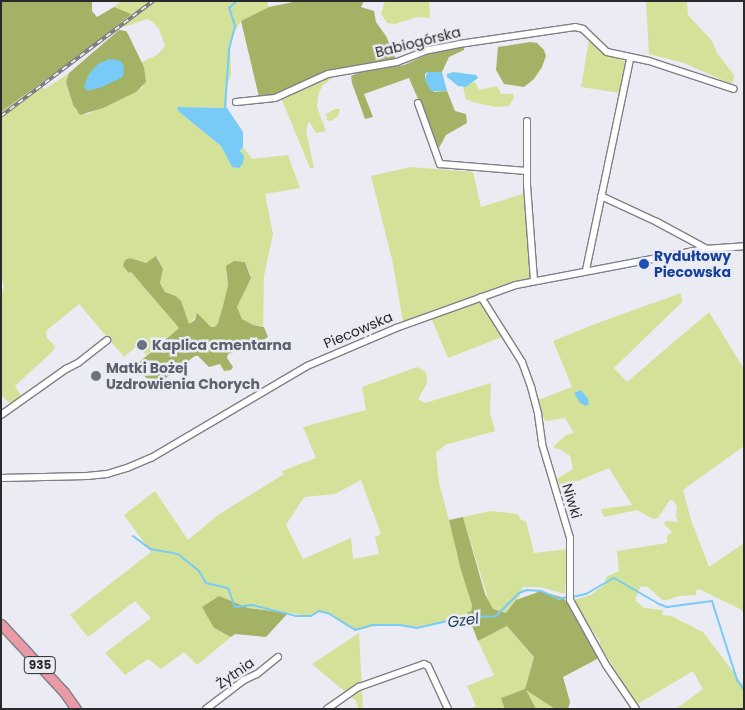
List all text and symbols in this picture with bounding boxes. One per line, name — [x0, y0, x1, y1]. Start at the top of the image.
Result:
street label: Babiogórska — [373, 23, 463, 61]
place label: Rydułtowy Piecowska — [654, 248, 731, 280]
marker: Rydułtowy Piecowska — [638, 258, 650, 270]
street label: Piecowska — [321, 308, 395, 352]
place label: Kaplica cmentarna — [152, 337, 291, 353]
marker: Kaplica cmentarna — [136, 339, 148, 351]
place label: Matki Bożej Uzdrowienia Chorych — [106, 360, 260, 392]
marker: Matki Bożej Uzdrowienia Chorych — [90, 370, 102, 382]
street label: Niwki — [559, 482, 585, 520]
water label: Gzel — [446, 609, 480, 631]
street label: Żytnia — [213, 654, 257, 692]
road number: 935 — [24, 656, 56, 674]

